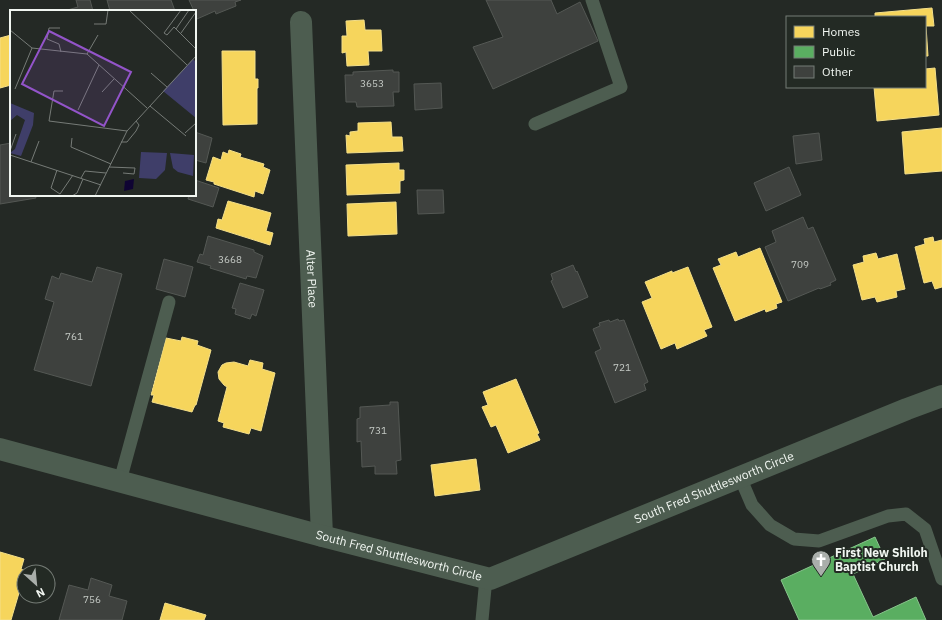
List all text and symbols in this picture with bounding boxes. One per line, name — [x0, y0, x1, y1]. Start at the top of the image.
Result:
inset map — [10, 10, 196, 196]
legend — [786, 16, 926, 88]
text: Homes — [822, 24, 860, 39]
text: Public — [822, 44, 855, 59]
text: Other — [822, 64, 853, 79]
house number: 3653 — [360, 77, 384, 90]
street label: Alter Place — [303, 249, 321, 309]
house number: 3668 — [218, 253, 242, 266]
house number: 709 — [791, 258, 809, 271]
house number: 761 — [65, 330, 83, 343]
house number: 721 — [613, 361, 631, 374]
house number: 731 — [369, 424, 387, 437]
street label: South Fred Shuttlesworth Circle — [632, 448, 796, 526]
street label: South Fred Shuttlesworth Circle — [314, 527, 484, 584]
place label: First New Shiloh Baptist Church — [835, 545, 928, 574]
church icon: First New Shiloh Baptist Church — [810, 549, 832, 577]
north arrow — [16, 564, 56, 604]
text: N — [34, 585, 47, 601]
house number: 756 — [83, 593, 101, 606]

